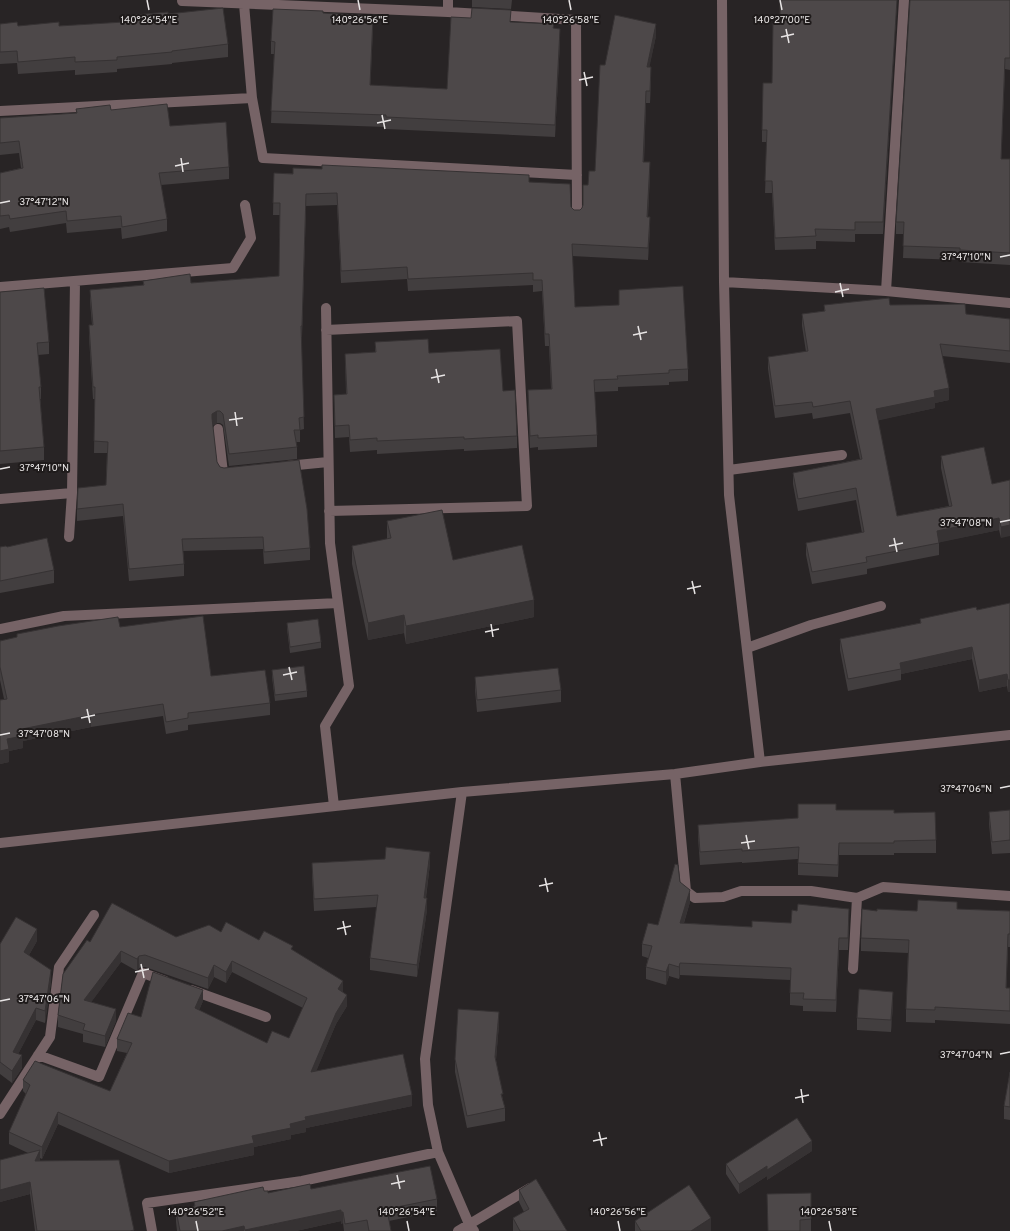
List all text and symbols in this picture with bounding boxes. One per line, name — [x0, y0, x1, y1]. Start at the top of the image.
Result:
text: 140°26'54"E — [120, 14, 178, 27]
text: 140°26'56"E — [332, 14, 388, 27]
text: 140°26'58"E — [543, 14, 599, 27]
text: 140°27'00"E — [754, 14, 810, 27]
text: 37°47'12"N — [19, 196, 69, 209]
text: 37°47'10"N — [941, 251, 991, 264]
text: 37°47'10"N — [19, 462, 69, 475]
text: 37°47'08"N — [940, 517, 992, 530]
text: 37°47'08"N — [18, 728, 70, 741]
text: 37°47'06"N — [940, 783, 992, 796]
text: 37°47'06"N — [18, 993, 70, 1006]
text: 37°47'04"N — [940, 1049, 992, 1062]
text: 140°26'52"E — [168, 1206, 224, 1219]
text: 140°26'54"E — [378, 1206, 436, 1219]
text: 140°26'56"E — [590, 1206, 646, 1219]
text: 140°26'58"E — [801, 1206, 857, 1219]

